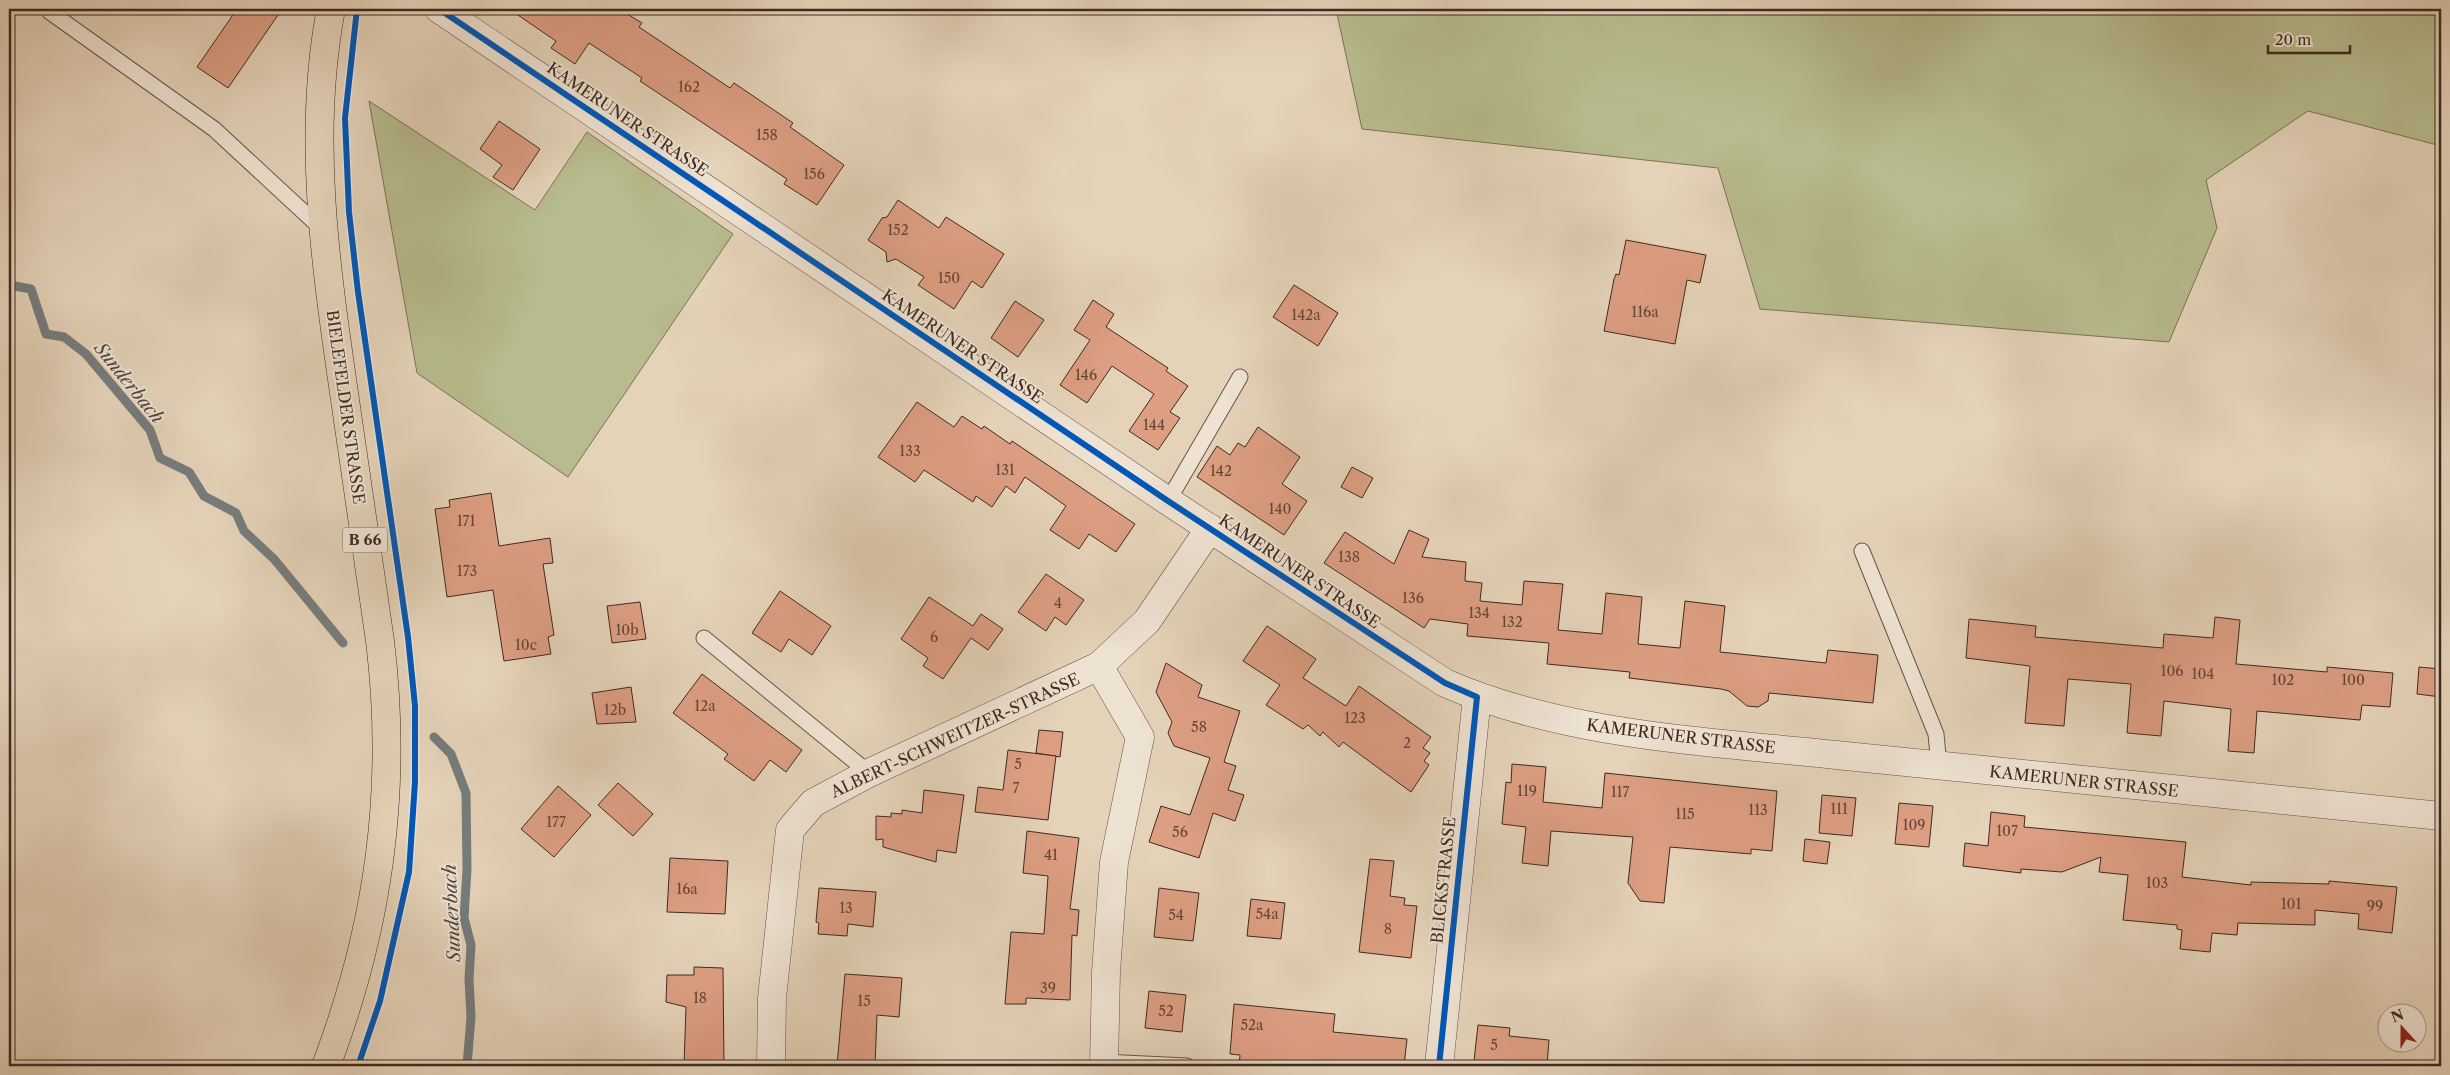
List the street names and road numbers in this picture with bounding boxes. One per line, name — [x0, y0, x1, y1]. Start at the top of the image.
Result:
street label: KAMERUNER STRASSE — [544, 58, 712, 180]
street label: KAMERUNER STRASSE — [879, 285, 1047, 407]
street label: BIELEFELDER STRASSE — [322, 309, 370, 505]
street label: KAMERUNER STRASSE — [1216, 510, 1384, 632]
road number: B 66 — [342, 528, 388, 552]
street label: ALBERT-SCHWEITZER-STRASSE — [826, 668, 1083, 802]
street label: KAMERUNER STRASSE — [1585, 714, 1777, 758]
street label: KAMERUNER STRASSE — [1988, 761, 2180, 801]
street label: BLICKSTRASSE — [1426, 816, 1460, 944]

